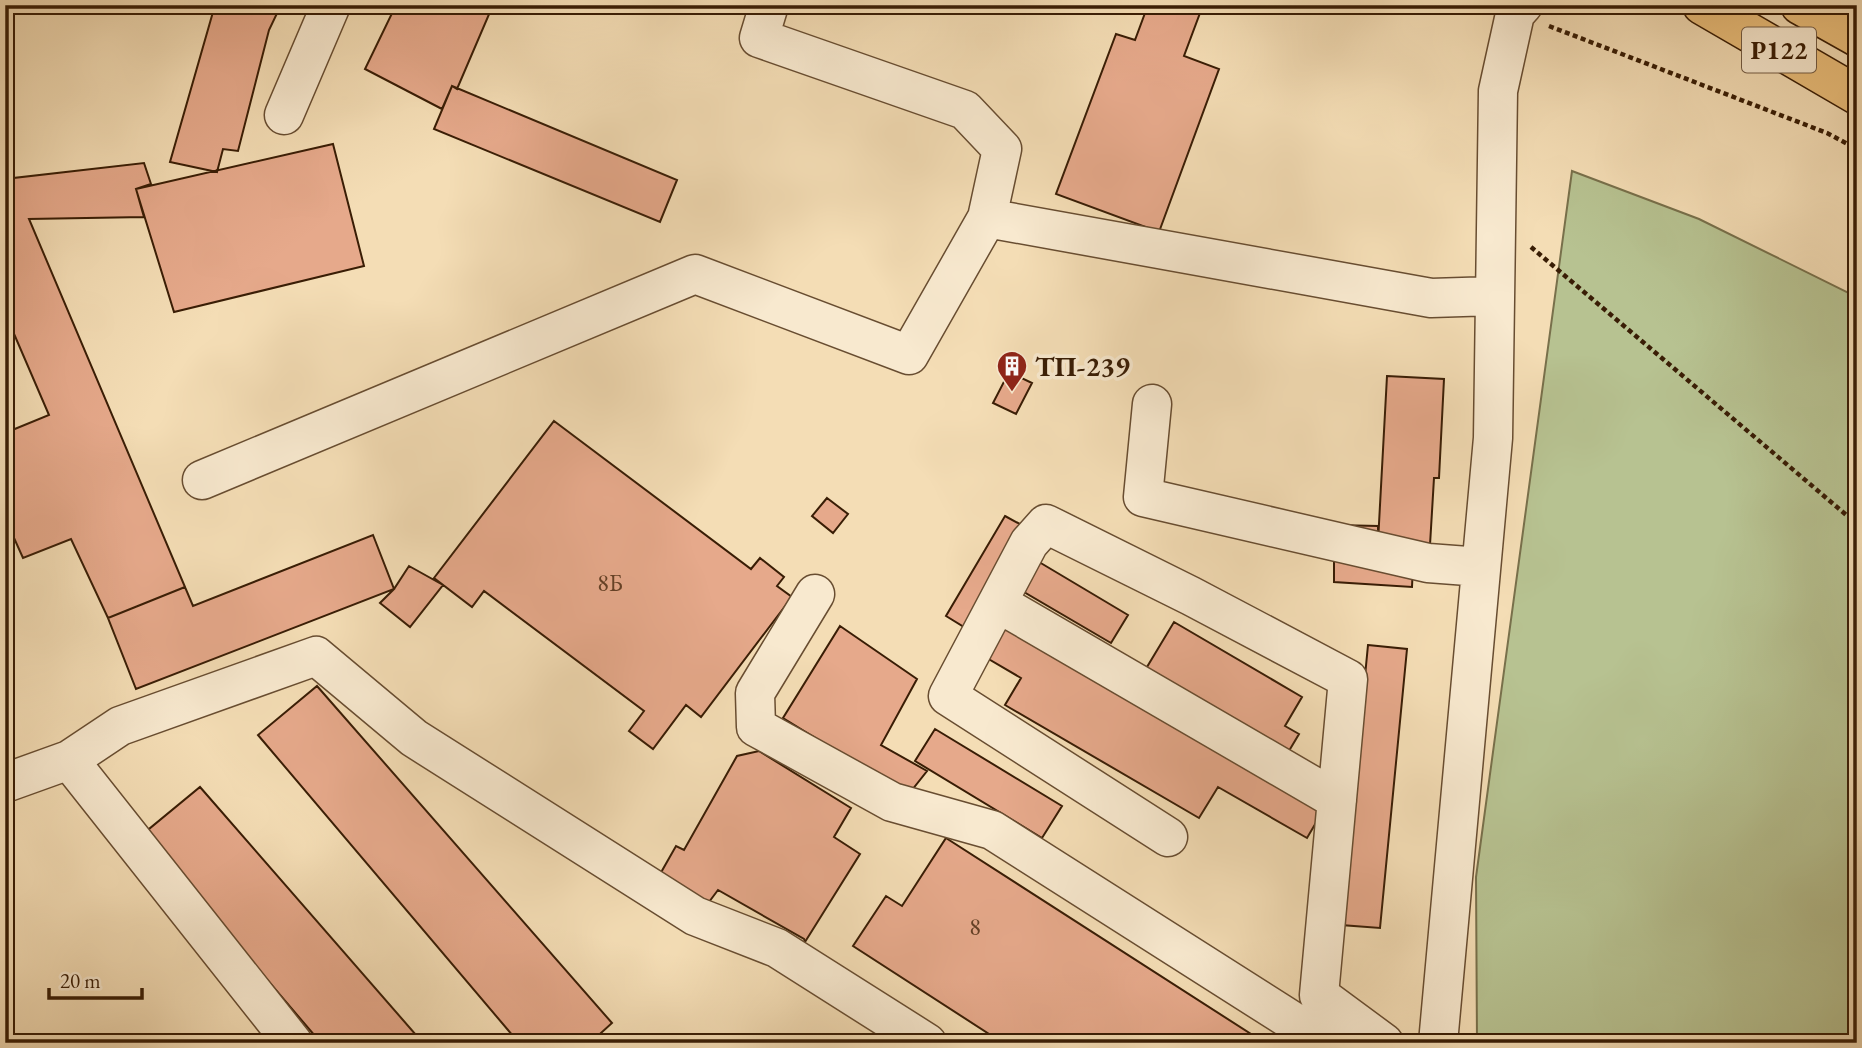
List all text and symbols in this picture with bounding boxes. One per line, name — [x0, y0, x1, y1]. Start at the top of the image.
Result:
road number: Р122 — [1742, 28, 1816, 72]
place label: ТП-239 — [1035, 348, 1130, 384]
building icon: ТП-239 — [995, 349, 1029, 393]
house number: 8Б — [597, 567, 623, 598]
house number: 8 — [969, 911, 981, 942]
scale bar — [49, 957, 142, 1001]
text: 20 m — [60, 967, 101, 994]

